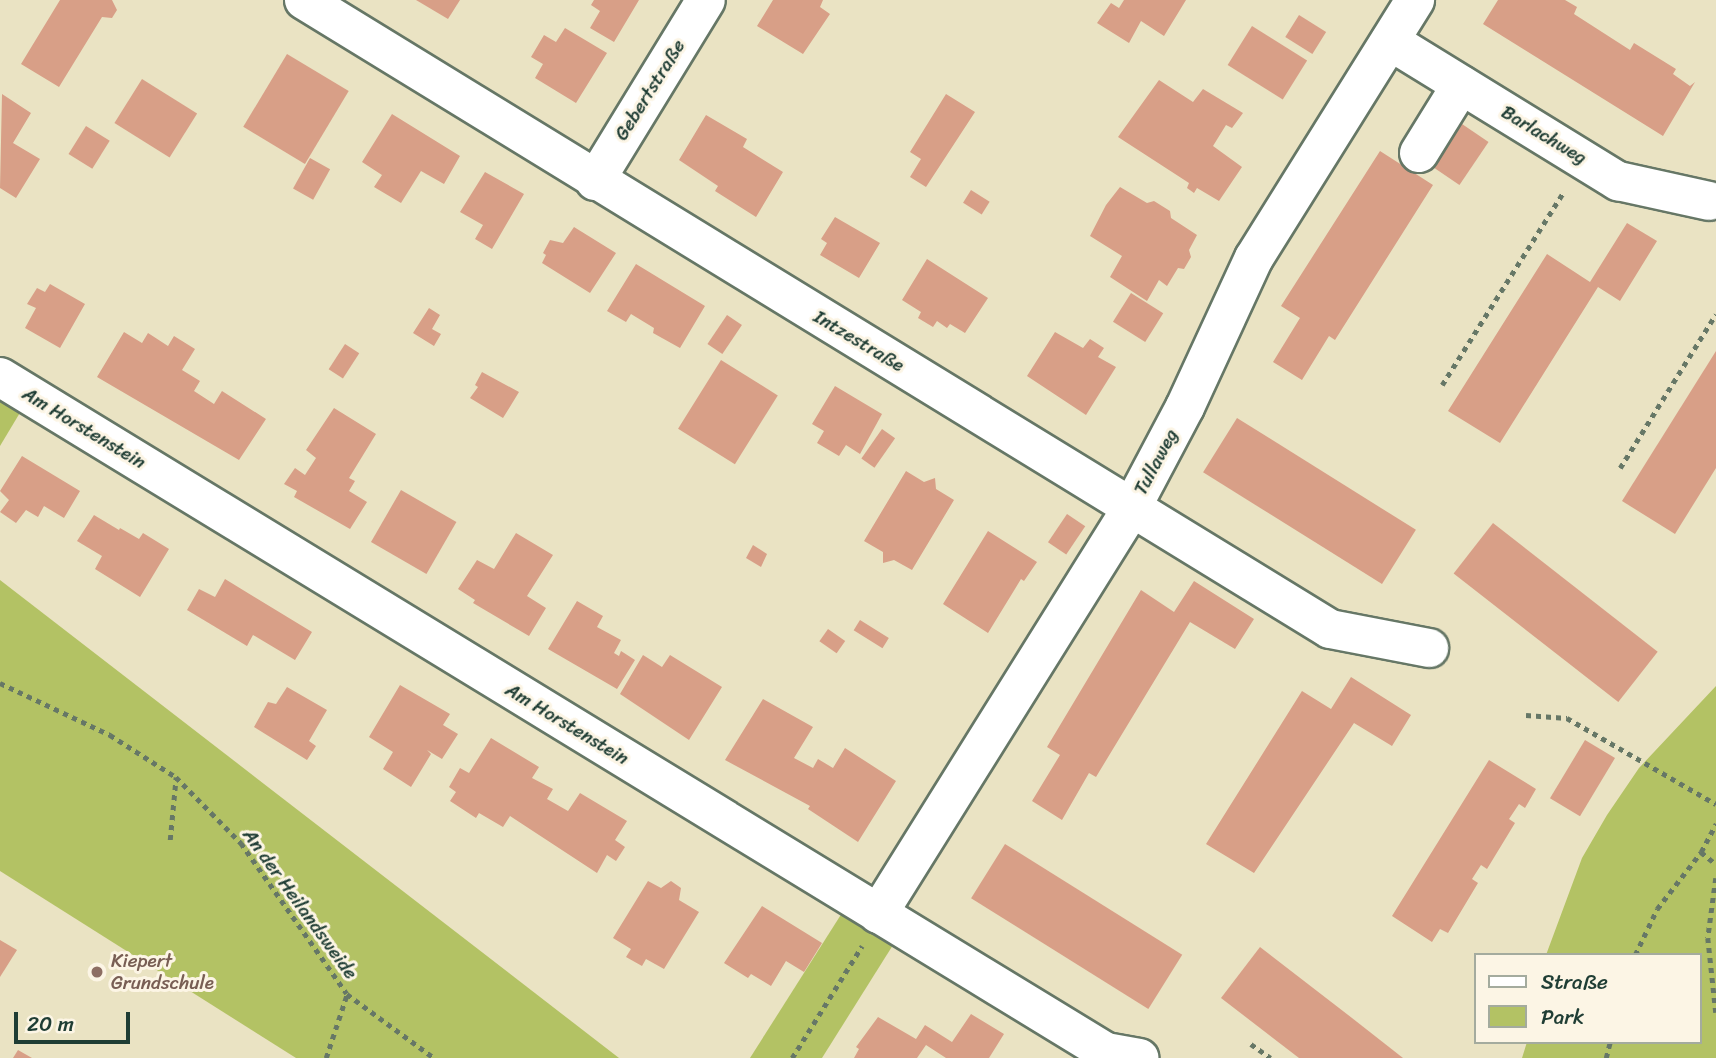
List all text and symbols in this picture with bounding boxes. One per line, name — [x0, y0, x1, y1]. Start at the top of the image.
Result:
street label: Gebertstraße — [610, 35, 690, 145]
street label: Barlachweg — [1497, 101, 1591, 169]
street label: Intzestraße — [810, 305, 908, 377]
street label: Am Horstenstein — [18, 382, 150, 474]
street label: Tullaweg — [1129, 425, 1183, 499]
street label: Am Horstenstein — [501, 678, 633, 770]
street label: An der Heilandsweide — [238, 825, 362, 983]
place label: Kiepert Grundschule — [111, 950, 214, 994]
legend — [1474, 953, 1702, 1044]
text: Straße — [1541, 963, 1608, 1001]
marker: Kiepert Grundschule — [89, 964, 105, 980]
scale bar — [18, 998, 133, 1042]
text: Park — [1541, 998, 1584, 1036]
text: 20 m — [27, 1005, 74, 1043]

